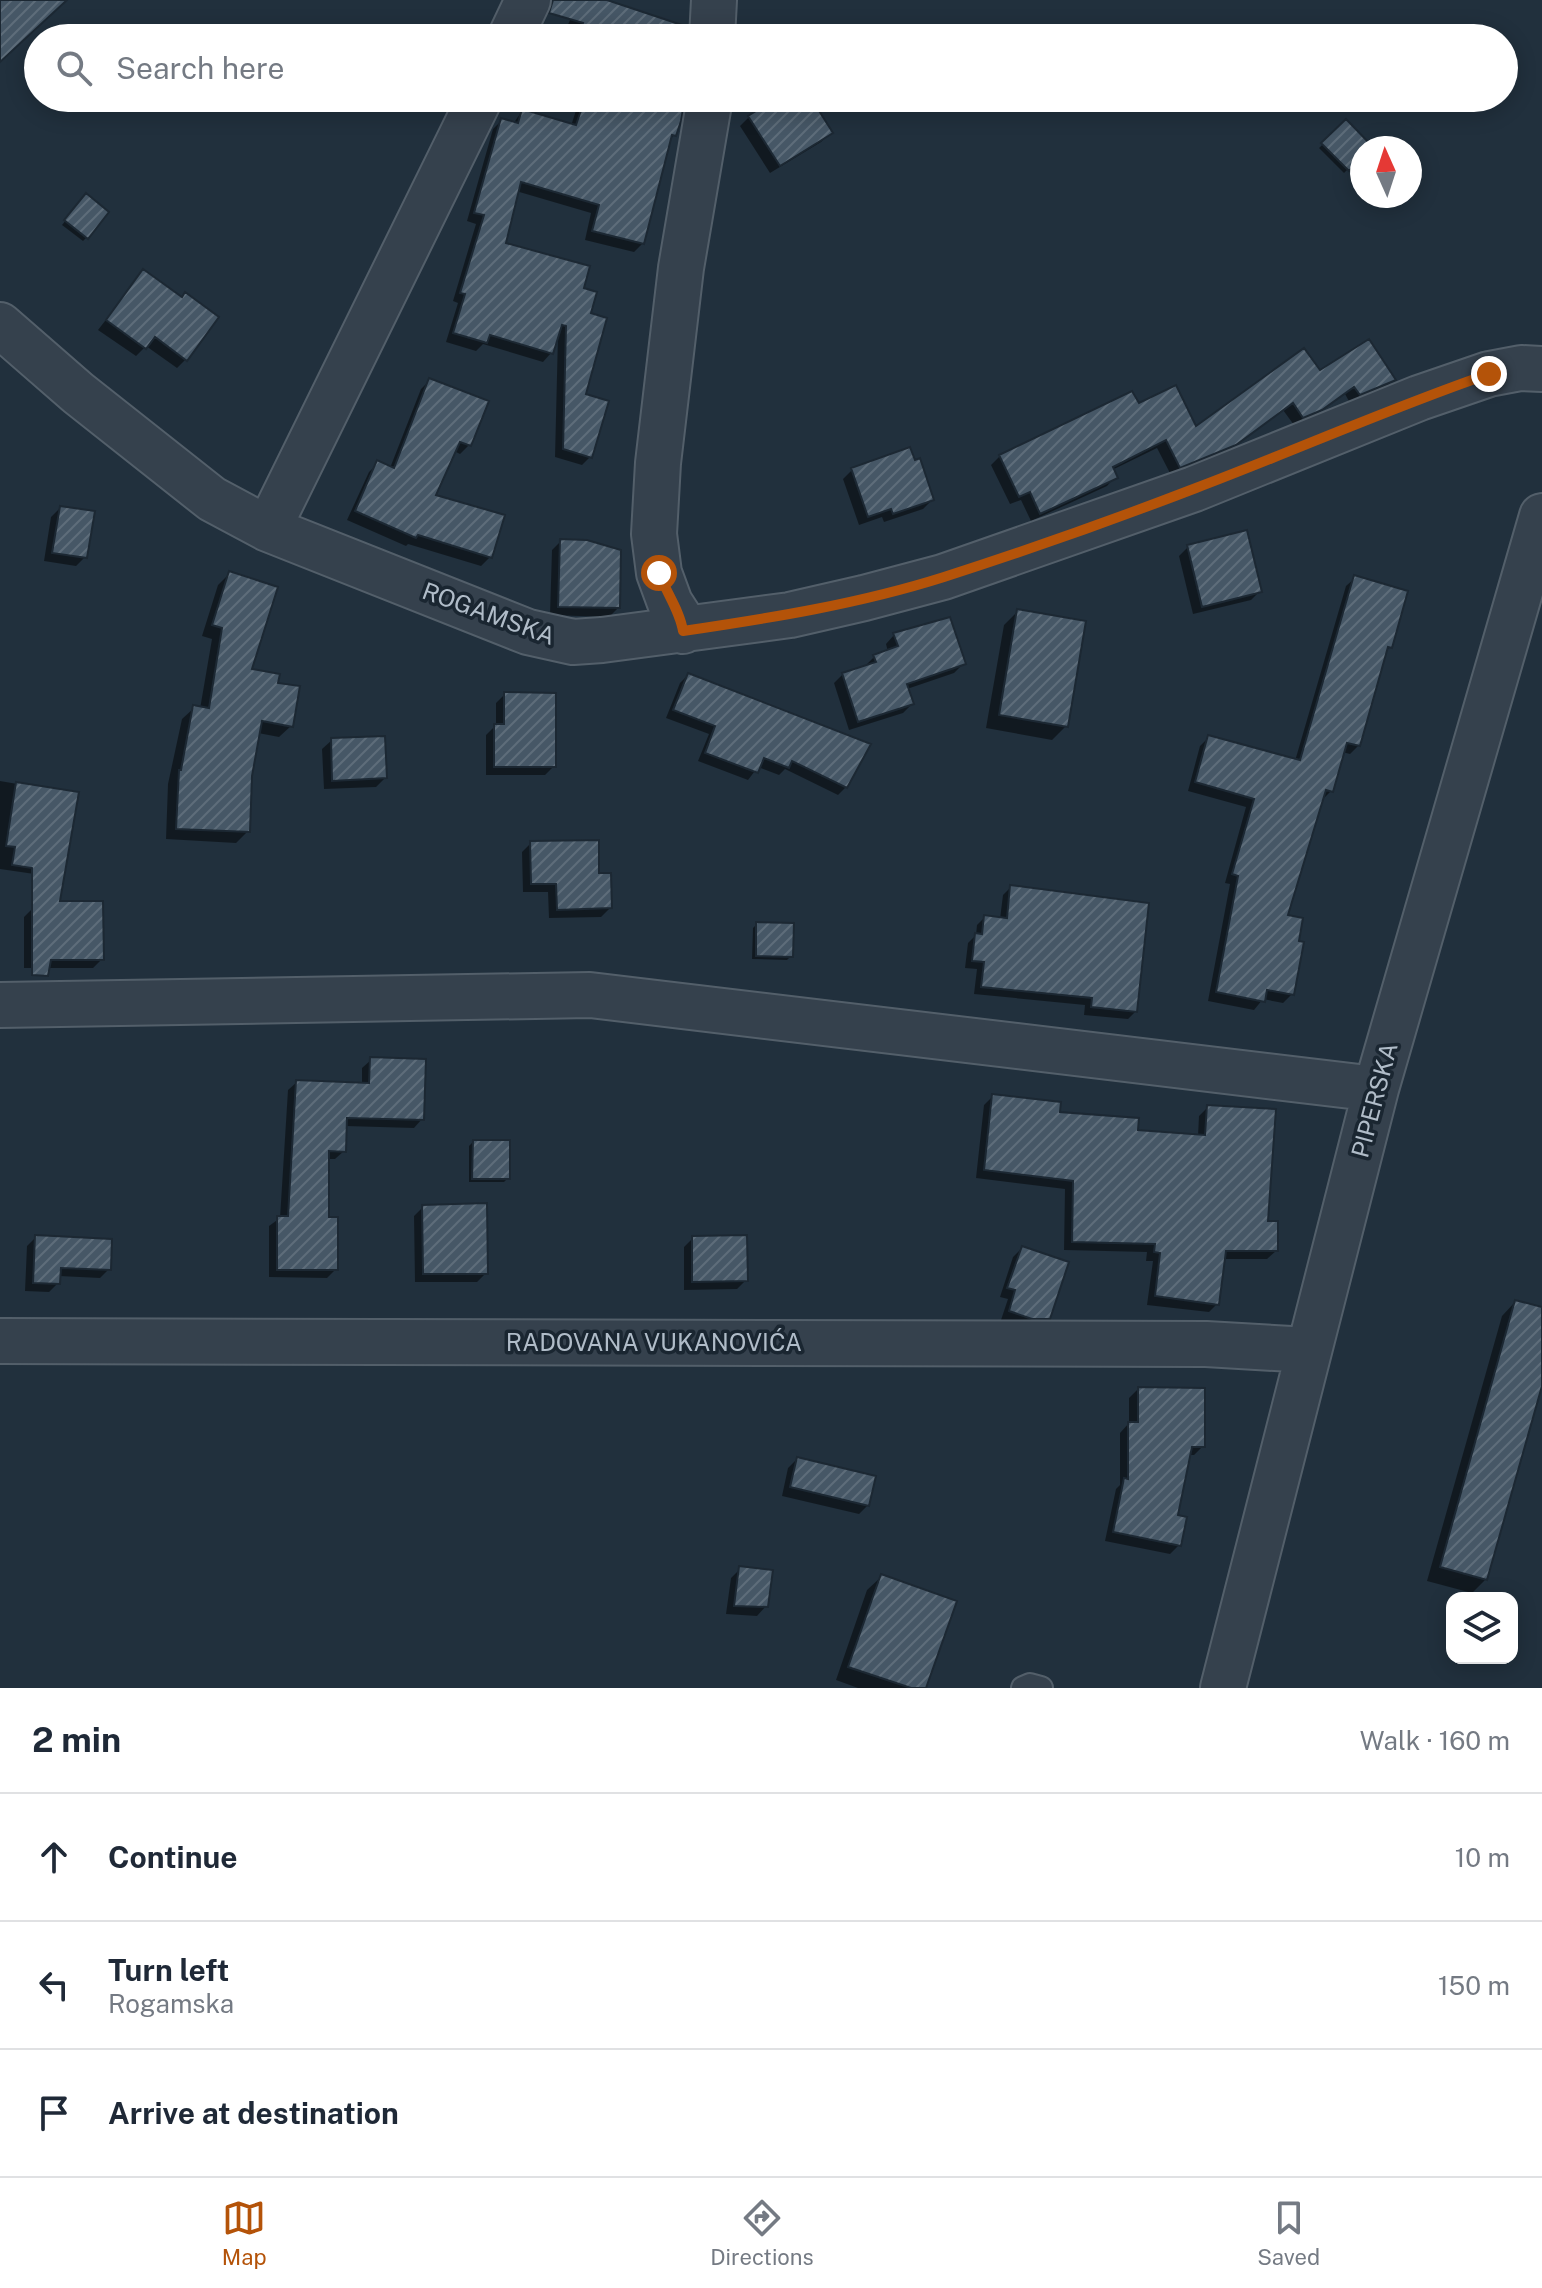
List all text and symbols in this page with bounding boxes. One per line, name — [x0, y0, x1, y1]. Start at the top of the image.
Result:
search box — [24, 24, 1518, 112]
icon: search — [52, 46, 96, 90]
text: Search here — [116, 50, 284, 86]
north arrow — [1350, 136, 1422, 208]
route end — [1471, 356, 1507, 392]
route start — [641, 555, 677, 591]
street label: ROGAMSKA — [419, 576, 559, 650]
street label: PIPERSKA — [1345, 1039, 1403, 1161]
street label: RADOVANA VUKANOVIĆA — [506, 1328, 802, 1356]
map controls — [1446, 1592, 1518, 1664]
button: layers — [1446, 1592, 1518, 1664]
text: 2 min — [32, 1720, 121, 1760]
text: Walk · 160 m — [1360, 1725, 1510, 1756]
icon: ahead — [32, 1835, 76, 1879]
text: Continue — [108, 1839, 238, 1875]
text: 10 m — [1455, 1842, 1510, 1873]
text: Turn left — [108, 1952, 229, 1988]
icon: left — [32, 1963, 76, 2007]
text: 150 m — [1438, 1970, 1510, 2001]
text: Rogamska — [108, 1988, 234, 2019]
icon: arrive — [32, 2091, 76, 2135]
text: Arrive at destination — [108, 2095, 399, 2131]
tab: Map — [222, 2196, 267, 2270]
tab: Directions — [710, 2196, 814, 2270]
tab: Saved — [1257, 2196, 1320, 2270]

